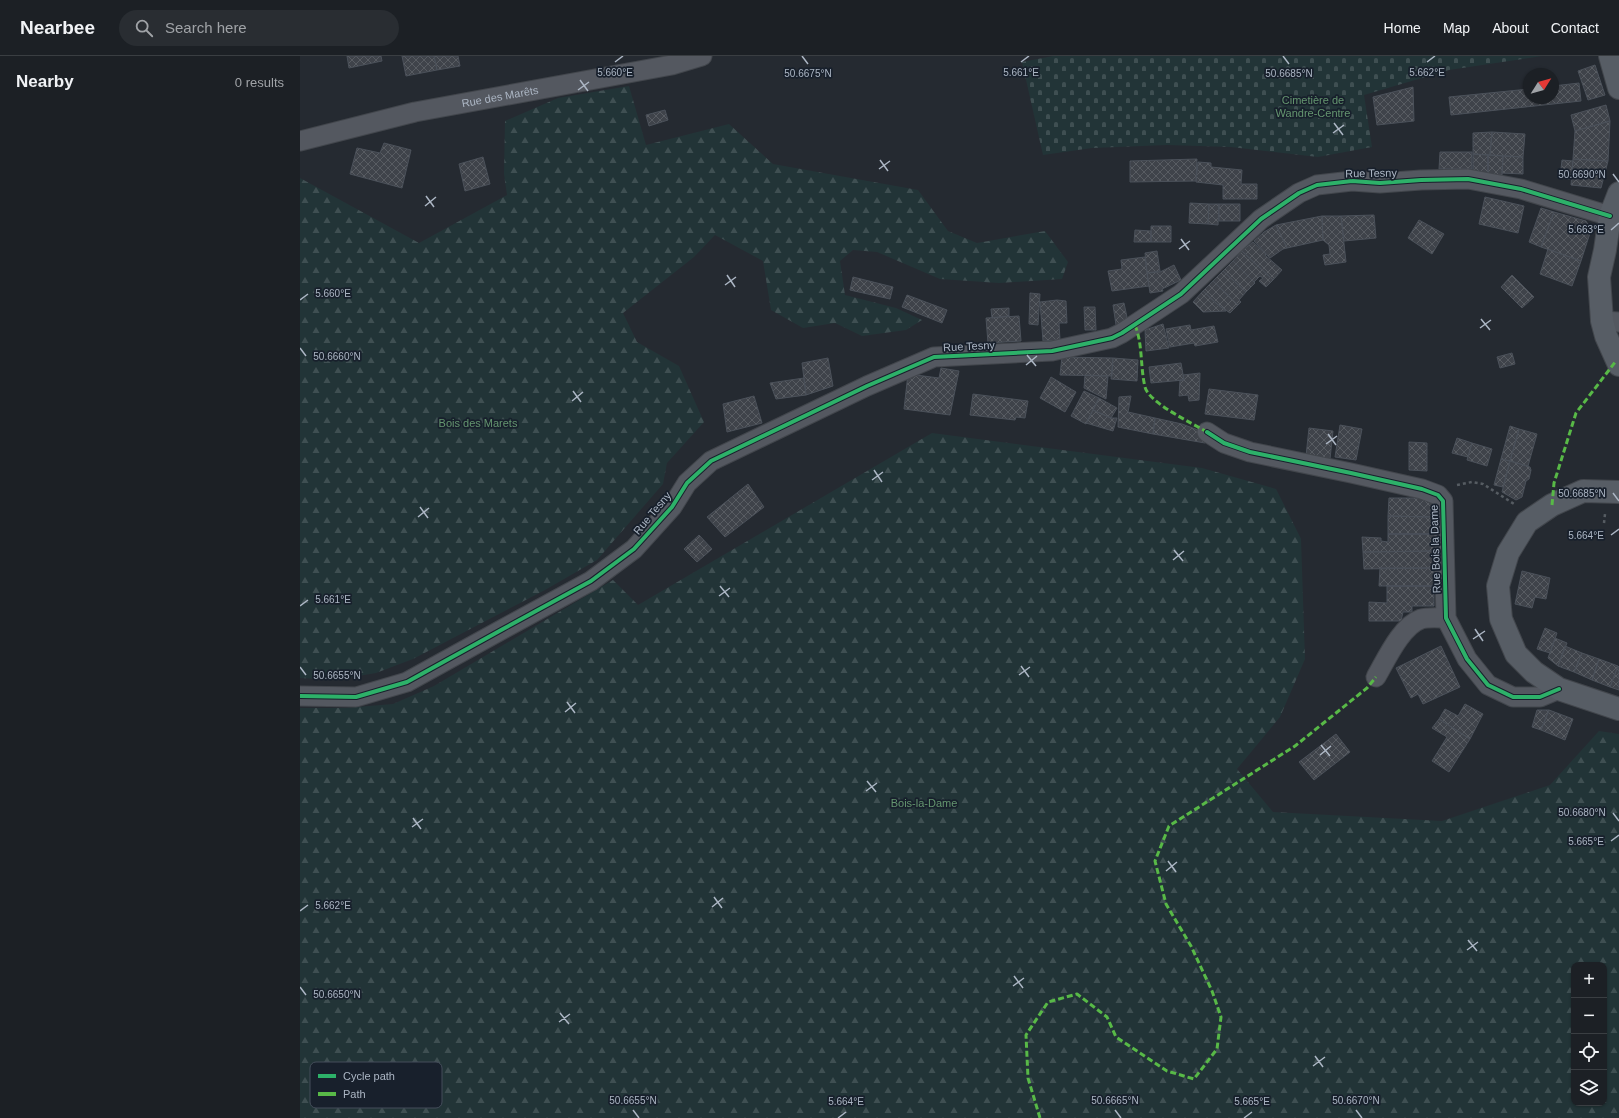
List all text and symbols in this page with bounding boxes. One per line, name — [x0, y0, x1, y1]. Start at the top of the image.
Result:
search box — [119, 10, 399, 46]
text: Nearbee — [20, 17, 95, 38]
icon: search — [133, 17, 155, 39]
text: Search here — [165, 19, 247, 36]
text: Home — [1384, 20, 1421, 36]
text: Map — [1443, 20, 1470, 36]
text: About — [1492, 20, 1529, 36]
text: Contact — [1551, 20, 1599, 36]
text: 5.660°E — [597, 67, 633, 78]
text: 5.661°E — [1003, 67, 1039, 78]
text: 5.662°E — [1409, 67, 1445, 78]
text: 50.6675°N — [784, 68, 832, 79]
text: 50.6685°N — [1265, 68, 1313, 79]
north arrow — [1523, 68, 1559, 104]
text: Nearby — [16, 72, 74, 91]
text: 0 results — [235, 75, 284, 90]
street label: Rue des Marêts — [461, 83, 540, 109]
park label: Cimetière de Wandre-Centre — [1276, 94, 1350, 119]
street label: Rue Tesny — [1345, 167, 1397, 179]
text: 50.6690°N — [1558, 169, 1606, 180]
text: 5.663°E — [1568, 224, 1604, 235]
text: 5.660°E — [315, 288, 351, 299]
street label: Rue Tesny — [943, 339, 996, 353]
text: 50.6660°N — [313, 351, 361, 362]
park label: Bois des Marets — [439, 417, 518, 429]
text: 50.6685°N — [1558, 488, 1606, 499]
street label: Rue Tesny — [631, 489, 674, 537]
street label: Rue Bois la Dame — [1427, 504, 1443, 594]
text: 5.664°E — [1568, 530, 1604, 541]
text: 5.661°E — [315, 594, 351, 605]
text: 50.6655°N — [313, 670, 361, 681]
park label: Bois-la-Dame — [891, 797, 957, 809]
text: 50.6680°N — [1558, 807, 1606, 818]
text: 5.665°E — [1568, 836, 1604, 847]
text: 5.662°E — [315, 900, 351, 911]
map controls — [1571, 962, 1607, 1106]
button: + — [1571, 962, 1607, 998]
text: 50.6650°N — [313, 989, 361, 1000]
button: − — [1571, 998, 1607, 1034]
button: locate — [1571, 1034, 1607, 1070]
legend — [310, 1062, 442, 1108]
text: Cycle path — [343, 1070, 395, 1082]
button: layers — [1571, 1070, 1607, 1106]
text: Path — [343, 1088, 366, 1100]
text: 50.6655°N — [609, 1095, 657, 1106]
text: 50.6665°N — [1091, 1095, 1139, 1106]
text: 50.6670°N — [1332, 1095, 1380, 1106]
text: 5.664°E — [828, 1096, 864, 1107]
text: 5.665°E — [1234, 1096, 1270, 1107]

